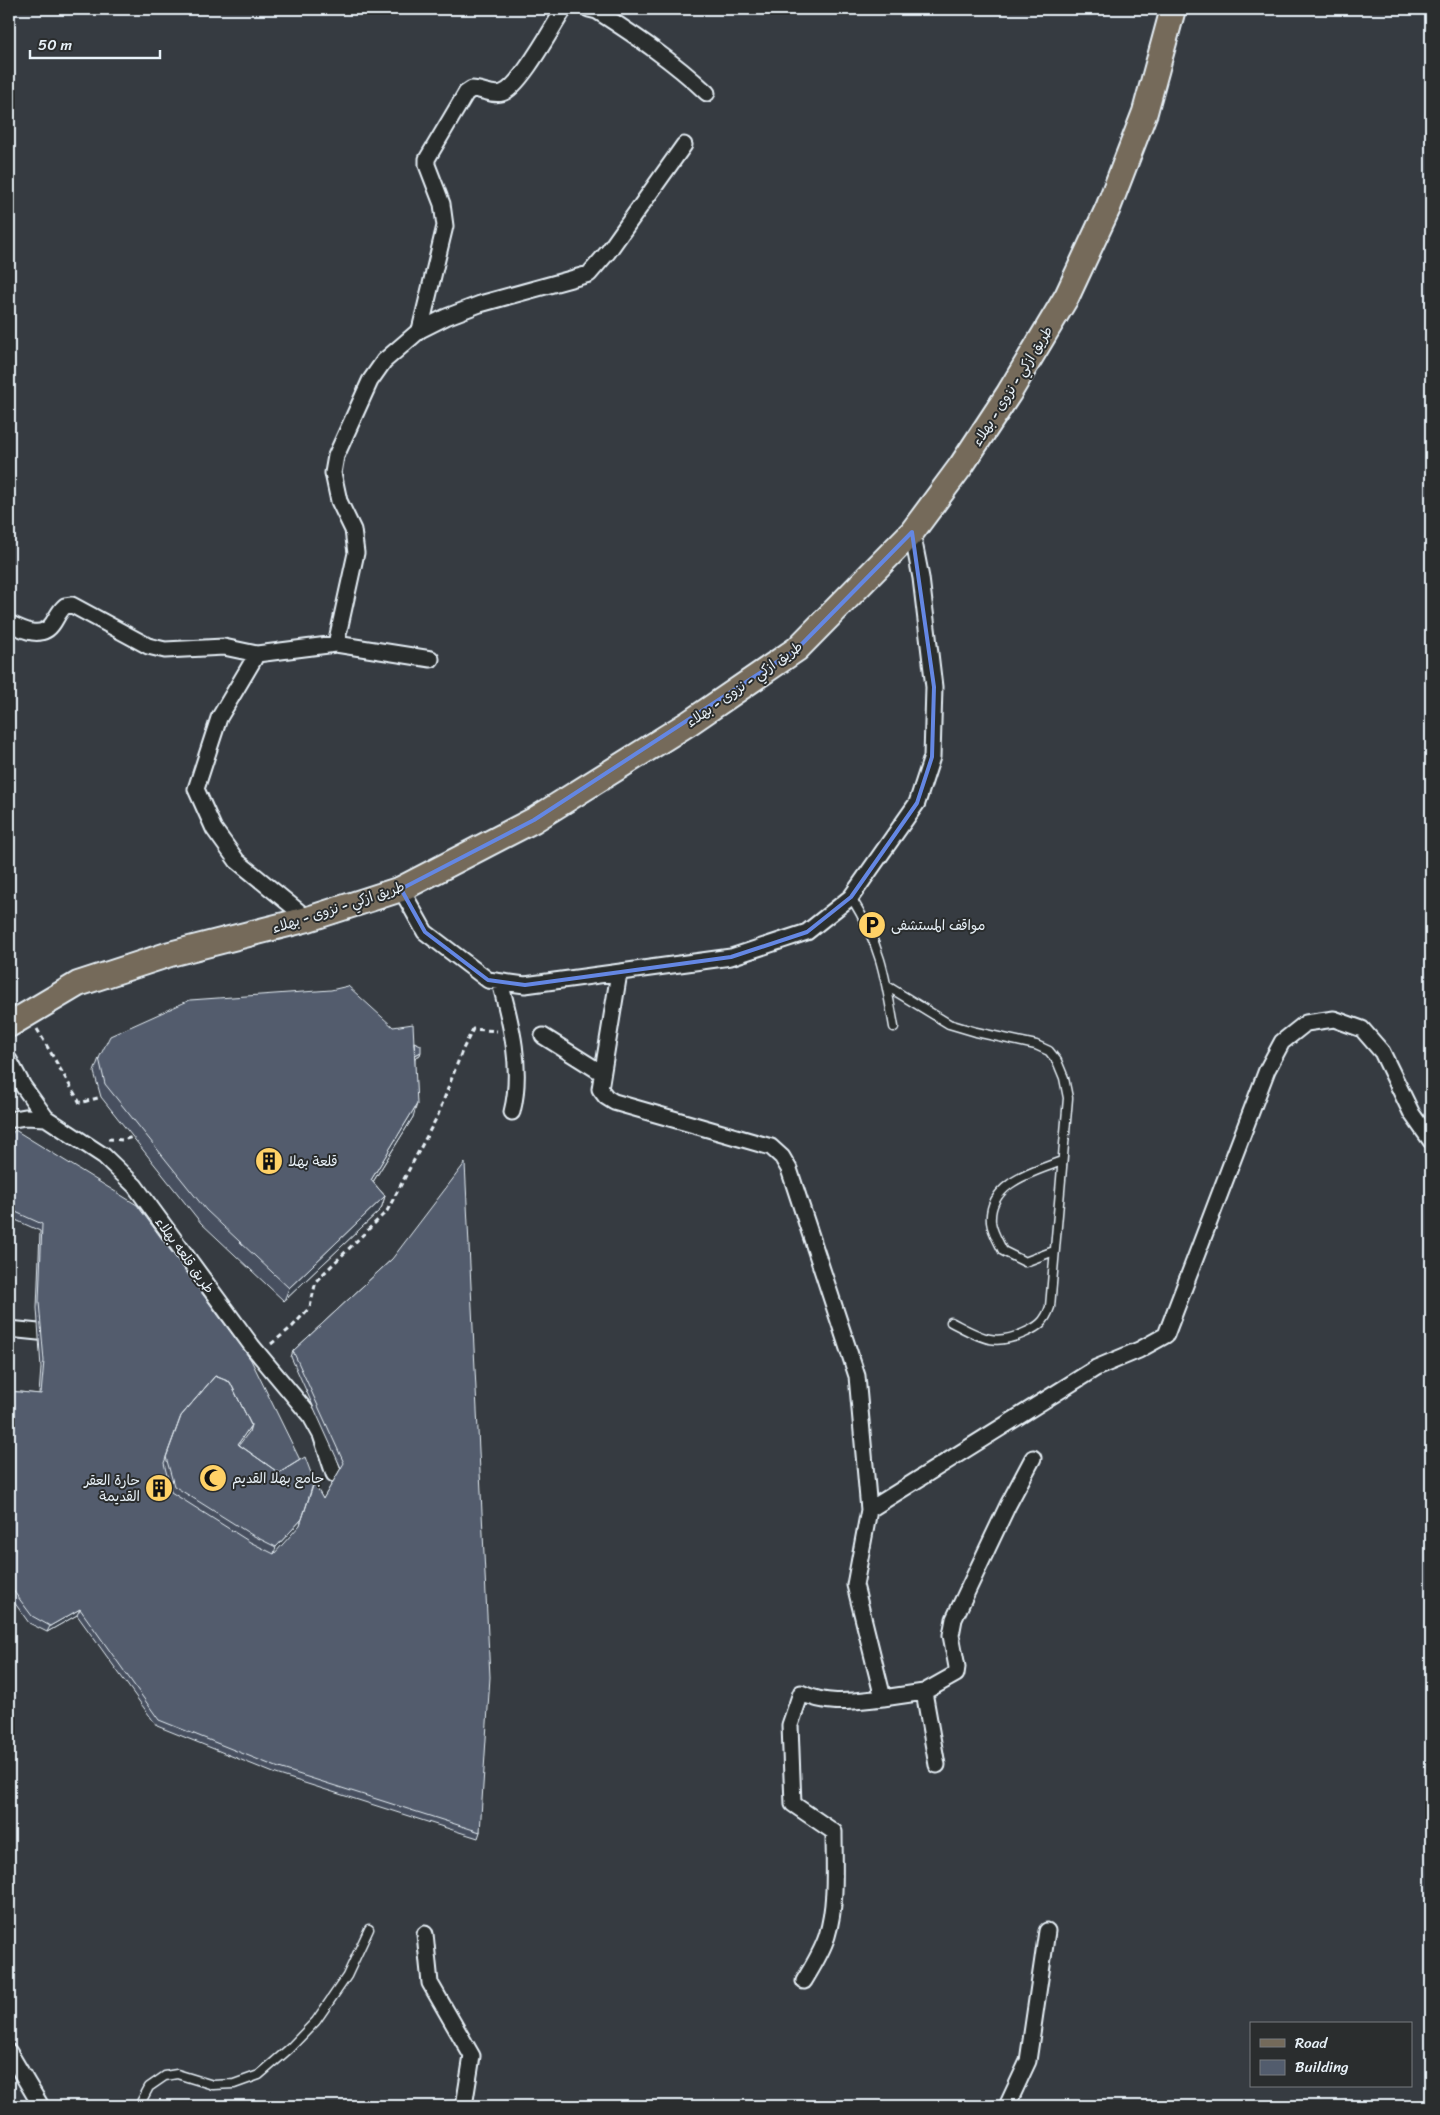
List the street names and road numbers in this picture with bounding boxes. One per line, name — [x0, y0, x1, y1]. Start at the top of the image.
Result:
street label: طريق ازكي - نزوى - بهلاء — [965, 321, 1060, 452]
street label: طريق ازكي - نزوى - بهلاء — [680, 634, 808, 734]
street label: طريق ازكي - نزوى - بهلاء — [268, 874, 408, 941]
street label: طريق قلعه بهلاء — [148, 1212, 221, 1299]

